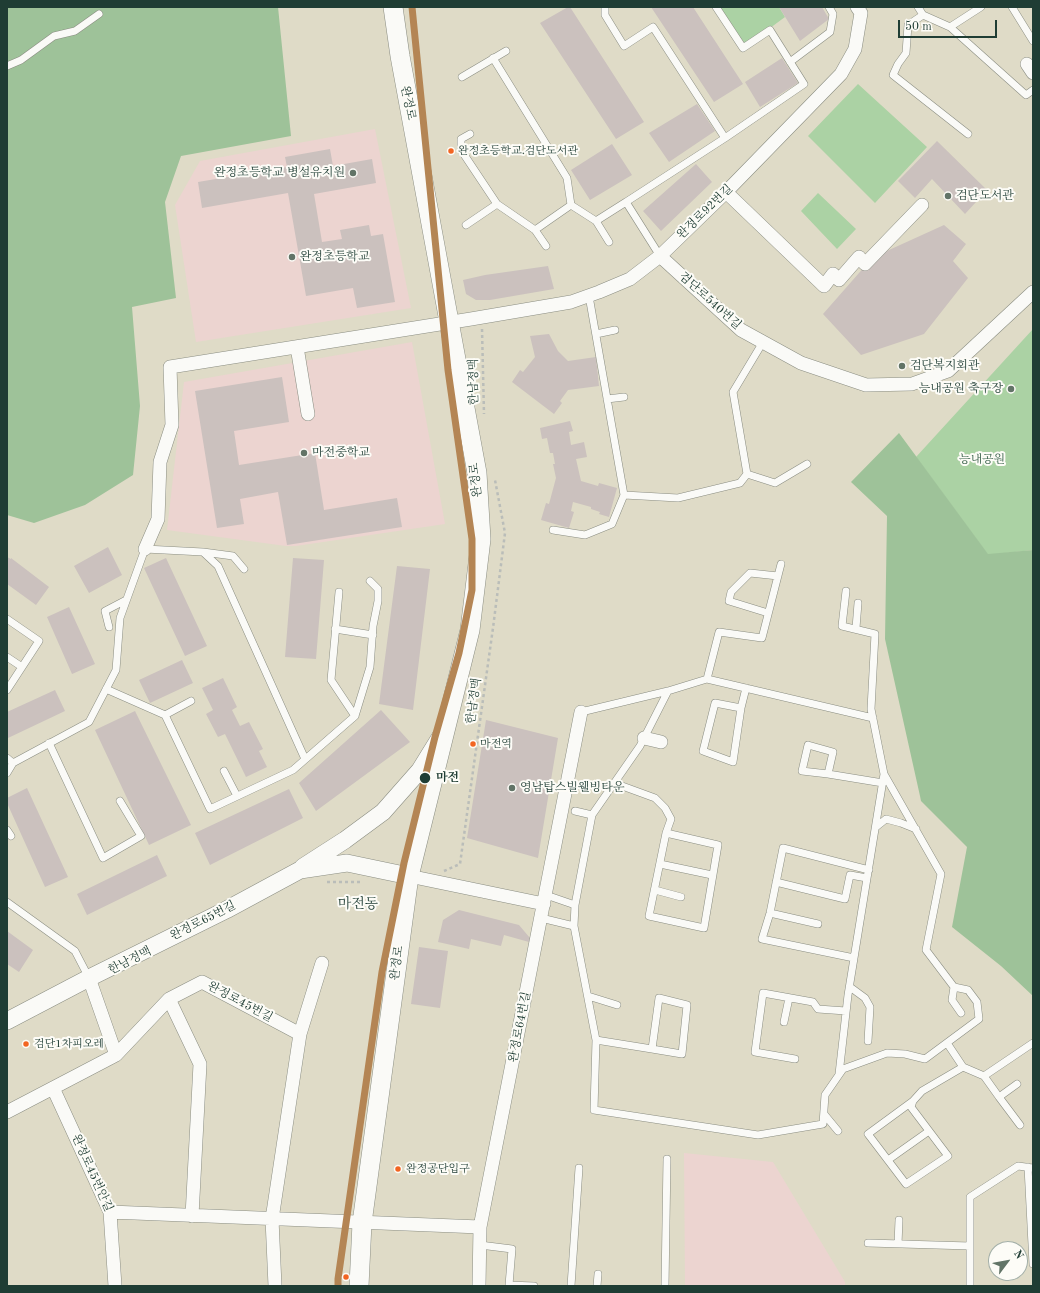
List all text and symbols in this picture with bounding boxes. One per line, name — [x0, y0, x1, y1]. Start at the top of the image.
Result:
scale bar — [900, 12, 999, 38]
text: 50 m — [905, 21, 932, 33]
street label: 완정로 — [398, 85, 418, 121]
place label: 완정초등학교.검단도서관 — [458, 144, 578, 158]
marker: 완정초등학교.검단도서관 — [446, 146, 456, 156]
place label: 완정초등학교 병설유치원 — [214, 166, 345, 180]
marker: 완정초등학교 병설유치원 — [348, 168, 358, 178]
street label: 완정로92번길 — [674, 182, 736, 242]
place label: 검단도서관 — [956, 189, 1014, 203]
marker: 검단도서관 — [943, 191, 953, 201]
place label: 완정초등학교 — [300, 250, 370, 264]
marker: 완정초등학교 — [287, 252, 297, 262]
street label: 검단로540번길 — [676, 269, 744, 333]
street label: 한남정맥 — [466, 359, 482, 405]
place label: 검단복지회관 — [910, 359, 980, 373]
marker: 검단복지회관 — [897, 361, 907, 371]
place label: 능내공원 축구장 — [918, 382, 1003, 396]
marker: 능내공원 축구장 — [1006, 384, 1016, 394]
place label: 마전중학교 — [312, 446, 370, 460]
marker: 마전중학교 — [299, 448, 309, 458]
park label: 능내공원 — [959, 453, 1005, 467]
street label: 완정로 — [467, 462, 485, 498]
street label: 한남정맥 — [464, 677, 484, 725]
place label: 마전역 — [480, 737, 512, 751]
marker: 마전역 — [468, 739, 478, 749]
marker: 마전 — [418, 771, 432, 785]
place label: 마전 — [436, 771, 459, 785]
place label: 영남탑스빌웰빙타운 — [520, 781, 624, 795]
marker: 영남탑스빌웰빙타운 — [507, 783, 517, 793]
district label: 마전동 — [338, 896, 378, 912]
street label: 완정로65번길 — [168, 898, 238, 944]
street label: 한남정맥 — [106, 944, 154, 978]
street label: 완정로 — [387, 945, 407, 981]
street label: 완정로45번길 — [205, 979, 275, 1025]
street label: 완정로64번길 — [506, 990, 534, 1064]
place label: 검단1차피오레 — [34, 1037, 104, 1051]
marker: 검단1차피오레 — [21, 1039, 31, 1049]
street label: 완정로45번안길 — [68, 1132, 116, 1214]
place label: 완정공단입구 — [406, 1162, 470, 1176]
marker: 완정공단입구 — [393, 1164, 403, 1174]
north arrow — [988, 1241, 1028, 1281]
text: N — [1011, 1248, 1025, 1261]
unlabelled marker — [341, 1272, 351, 1282]

